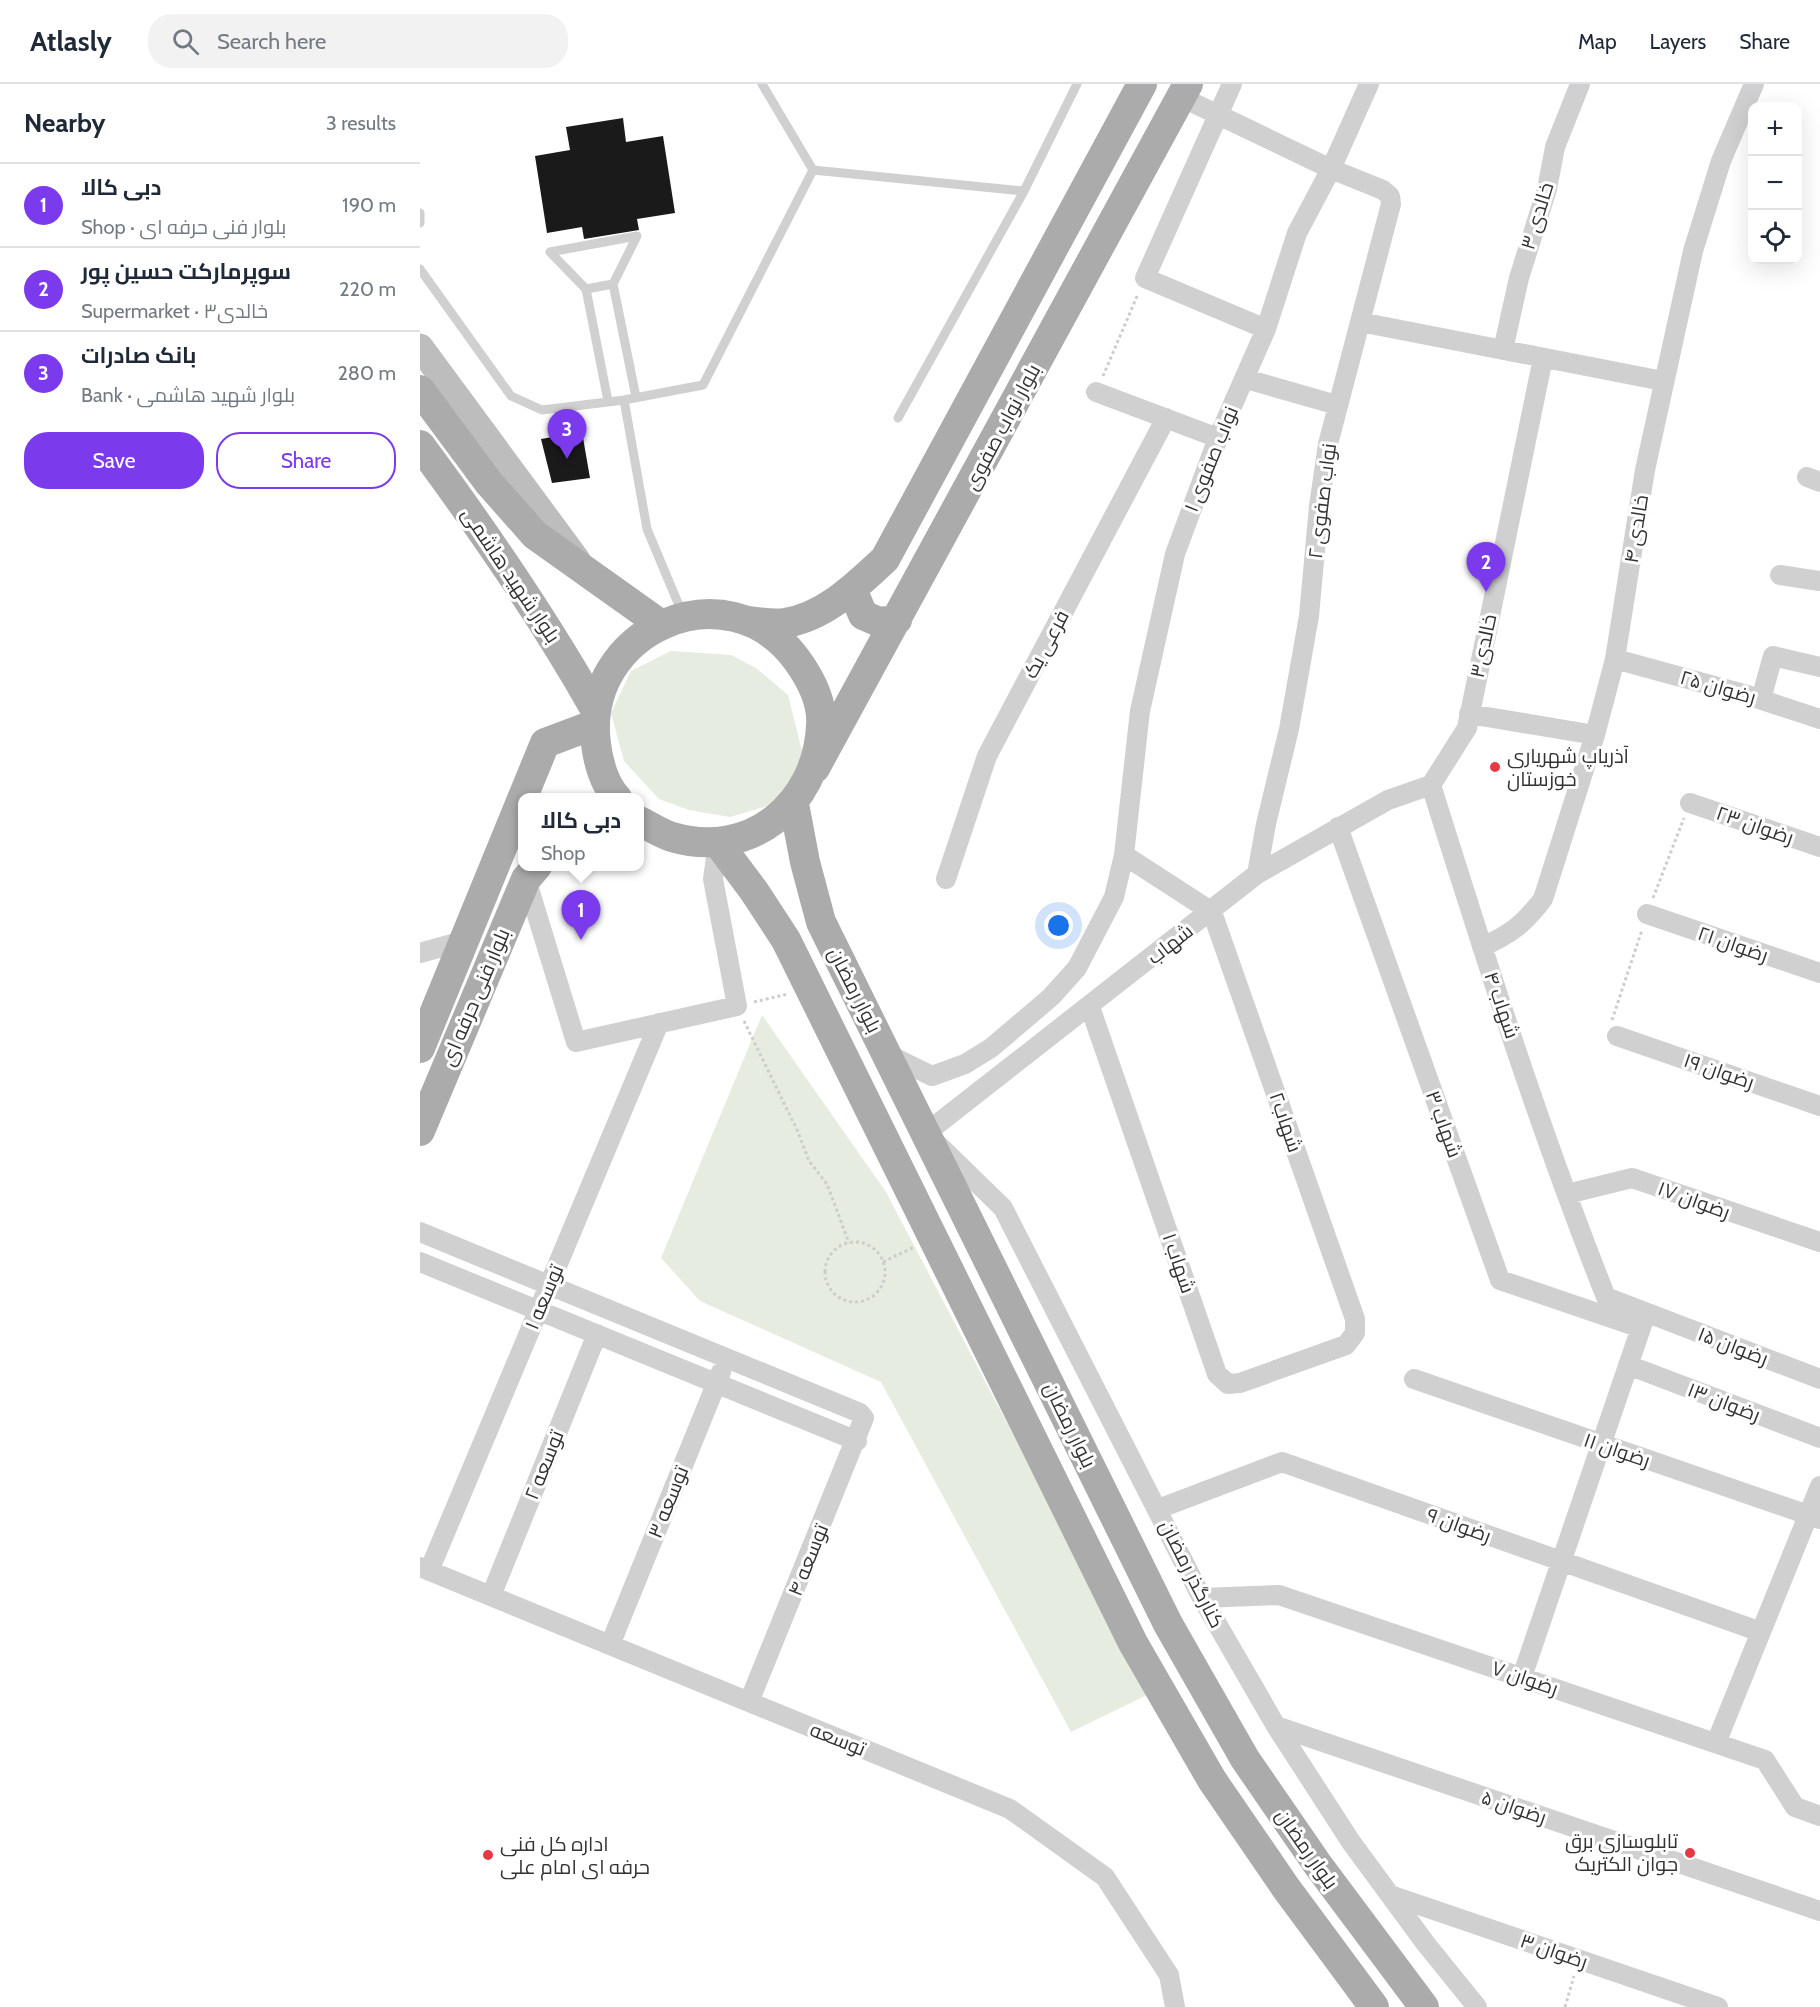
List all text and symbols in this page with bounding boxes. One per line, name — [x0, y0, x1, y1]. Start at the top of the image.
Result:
search box — [148, 14, 568, 68]
text: Atlasly — [30, 24, 112, 58]
icon: search — [169, 25, 202, 58]
text: Search here — [217, 28, 326, 55]
text: Map — [1578, 29, 1617, 54]
text: Layers — [1650, 29, 1706, 54]
text: Share — [1739, 29, 1790, 54]
map controls — [1748, 102, 1802, 264]
button: + — [1748, 102, 1802, 156]
text: Nearby — [24, 107, 105, 139]
text: 3 results — [326, 111, 396, 135]
button: − — [1748, 156, 1802, 210]
text: دبی کالا — [81, 174, 161, 201]
street label: خالدی ۳ — [1515, 179, 1560, 253]
text: 1 — [40, 193, 47, 217]
text: 190 m — [342, 193, 396, 217]
button: locate — [1748, 210, 1802, 264]
text: Shop · بلوار فنی حرفه ای — [81, 215, 286, 239]
text: سوپرمارکت حسین پور — [81, 258, 291, 285]
text: 2 — [38, 277, 49, 301]
text: 220 m — [339, 277, 396, 301]
text: Supermarket · خالدی۳ — [81, 299, 268, 323]
text: بانک صادرات — [81, 342, 196, 369]
street label: بلوار نواب صفوی — [959, 360, 1046, 495]
text: 3 — [38, 361, 49, 385]
text: 280 m — [337, 361, 396, 385]
text: Bank · بلوار شهید هاشمی — [81, 383, 295, 407]
street label: نواب صفوی ۱ — [1179, 403, 1244, 516]
pin: 3 — [548, 410, 586, 459]
button: Save — [24, 432, 204, 489]
button: Share — [216, 432, 396, 489]
street label: نواب صفوی ۲ — [1303, 442, 1342, 560]
street label: خالدی ۴ — [1619, 493, 1654, 565]
street label: بلوار شهید هاشمی — [456, 503, 565, 648]
pin: 2 — [1466, 542, 1506, 592]
street label: فرعی یک — [1018, 606, 1075, 683]
street label: خالدی۳ — [1465, 612, 1502, 680]
street label: رضوان ۲۵ — [1677, 665, 1759, 710]
place label: آذریاپ شهریاری خوزستان — [1507, 744, 1630, 792]
marker: آذریاپ شهریاری خوزستان — [1488, 760, 1502, 774]
popup — [518, 793, 644, 871]
street label: رضوان ۲۳ — [1713, 801, 1797, 850]
text: دبی کالا — [541, 807, 621, 834]
text: Shop — [541, 841, 585, 865]
pin: 1 — [562, 890, 600, 940]
your location — [1044, 911, 1073, 940]
street label: شهاب — [1142, 919, 1198, 970]
street label: رضوان ۲۱ — [1694, 921, 1771, 968]
street label: بلوار فنی حرفه ای — [435, 925, 516, 1070]
street label: بلوار رمضان — [822, 943, 887, 1037]
street label: شهاب ۴ — [1478, 968, 1525, 1042]
street label: رضوان ۱۹ — [1680, 1048, 1757, 1095]
street label: شهاب ۳ — [1420, 1087, 1467, 1161]
street label: شهاب۲ — [1264, 1089, 1307, 1156]
street label: رضوان ۱۷ — [1654, 1176, 1733, 1225]
street label: شهاب ۱ — [1157, 1230, 1200, 1297]
street label: توسعه ۱ — [520, 1260, 569, 1333]
street label: رضوان ۱۵ — [1694, 1322, 1772, 1371]
street label: رضوان ۱۳ — [1684, 1377, 1764, 1428]
street label: بلوار رمضان — [1038, 1378, 1101, 1472]
street label: توسعه ۲ — [519, 1426, 569, 1503]
street label: رضوان ۱۱ — [1580, 1427, 1653, 1473]
street label: توسعه ۳ — [643, 1462, 694, 1542]
street label: رضوان ۹ — [1423, 1502, 1494, 1549]
street label: کنارگذر رمضان — [1154, 1516, 1229, 1632]
street label: توسعه ۴ — [783, 1520, 834, 1600]
street label: رضوان ۷ — [1488, 1655, 1561, 1702]
street label: توسعه — [807, 1717, 870, 1761]
street label: رضوان ۵ — [1478, 1785, 1550, 1830]
street label: بلوار رمضان — [1270, 1804, 1343, 1894]
place label: تابلوسازی برق جوان الکتریک — [1565, 1829, 1679, 1877]
place label: اداره کل فنی حرفه ای امام علی — [500, 1832, 650, 1881]
marker: تابلوسازی برق جوان الکتریک — [1683, 1846, 1697, 1860]
marker: اداره کل فنی حرفه ای امام علی — [481, 1848, 495, 1862]
street label: رضوان ۳ — [1517, 1928, 1591, 1975]

